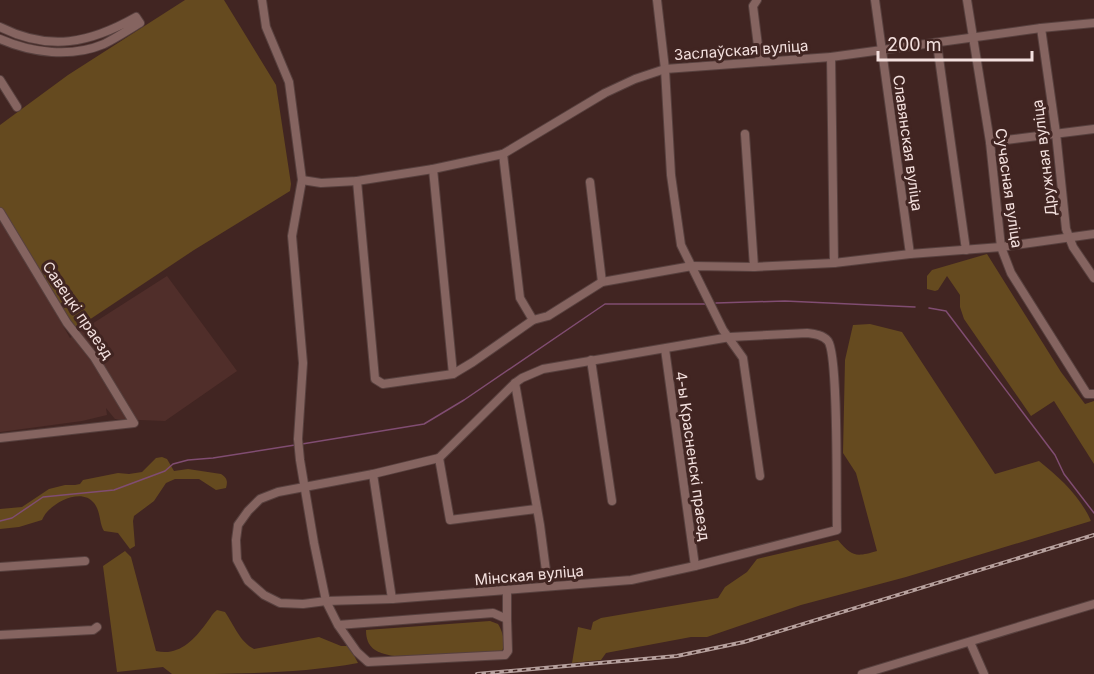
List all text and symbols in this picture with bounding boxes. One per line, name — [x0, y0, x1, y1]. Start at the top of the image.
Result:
scale bar — [878, 24, 1032, 62]
text: 200 m — [887, 34, 942, 55]
street label: Заслаўская вуліца — [673, 36, 809, 64]
street label: Славянская вуліца — [889, 74, 927, 212]
street label: Дружная вуліца — [1027, 99, 1061, 217]
street label: Сучасная вуліца — [991, 127, 1027, 249]
street label: Савецкі праезд — [38, 258, 118, 362]
street label: 4-ы Красненскі праезд — [672, 370, 714, 542]
street label: Мінская вуліца — [474, 561, 584, 589]

